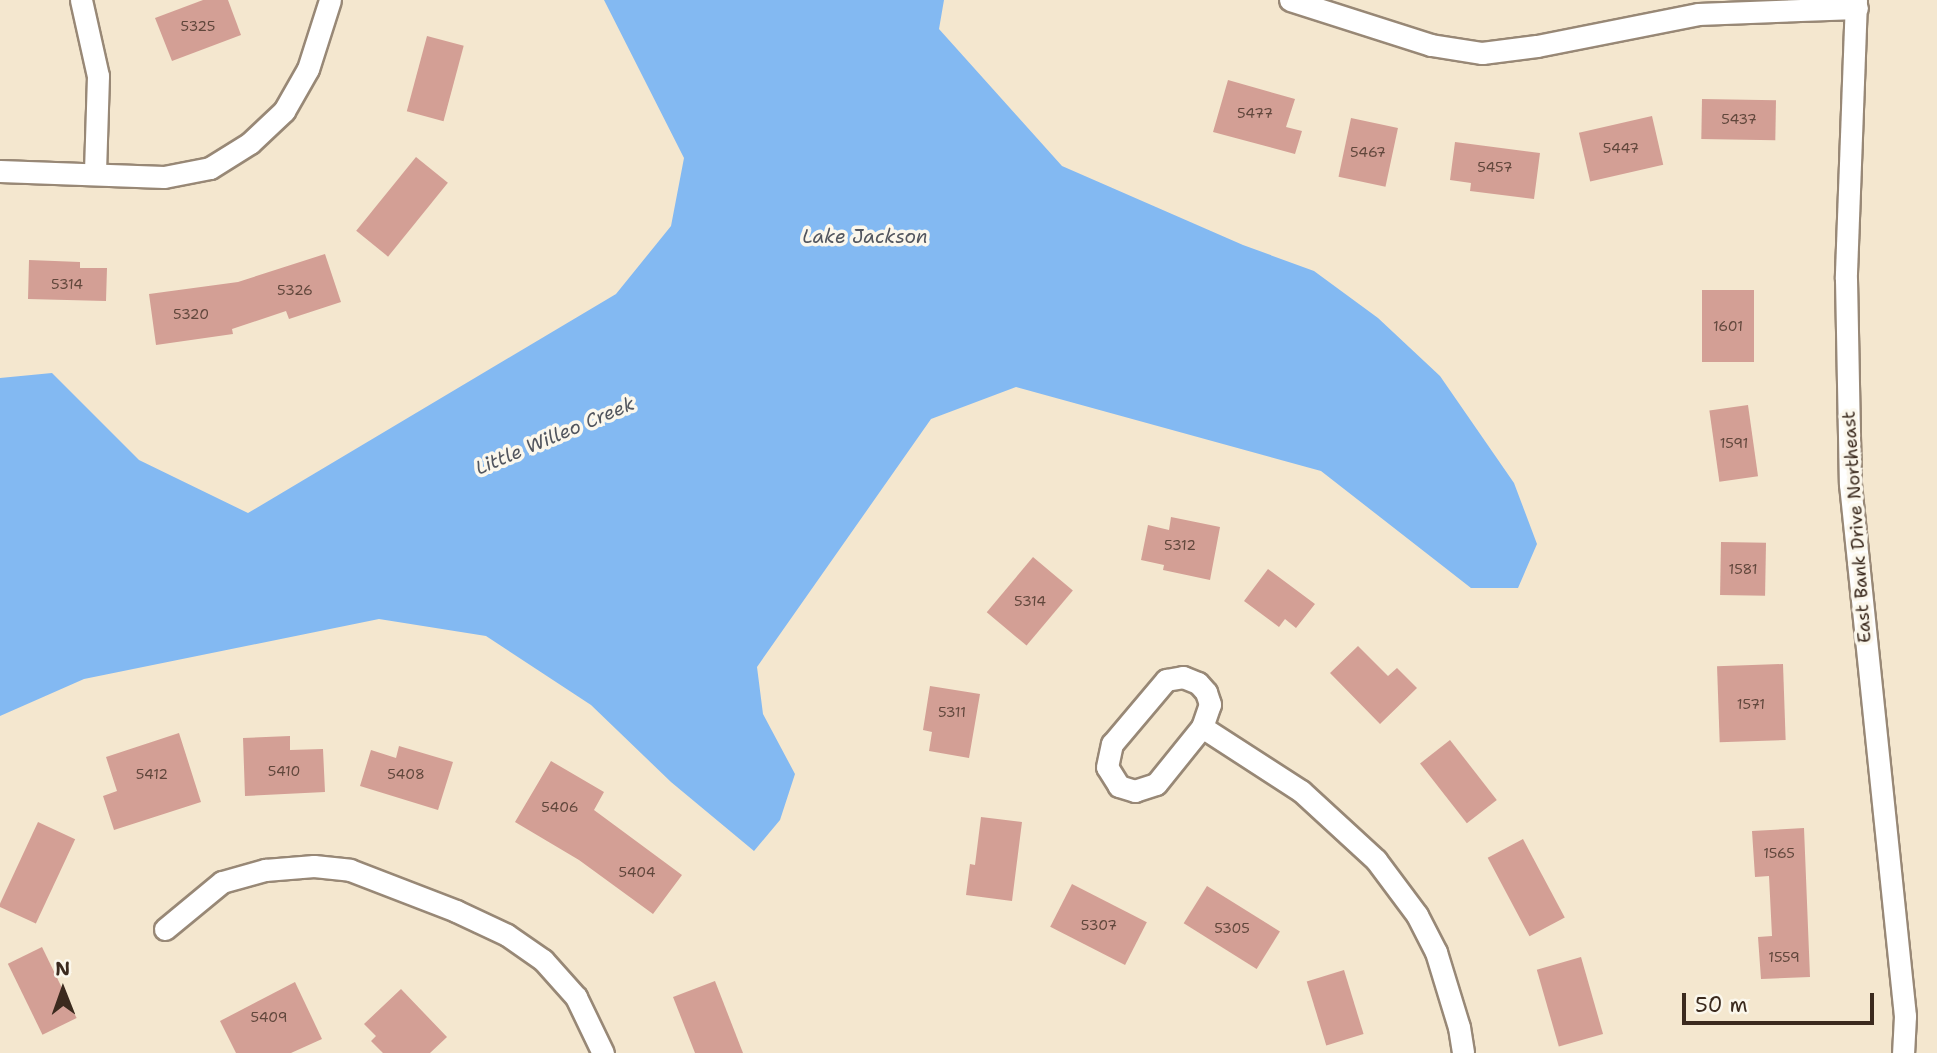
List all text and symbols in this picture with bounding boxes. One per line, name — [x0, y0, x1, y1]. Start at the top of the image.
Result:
house number: 5325 — [181, 18, 215, 34]
house number: 5477 — [1237, 105, 1273, 121]
house number: 5437 — [1721, 111, 1757, 127]
house number: 5447 — [1603, 140, 1639, 156]
house number: 5467 — [1350, 144, 1386, 160]
house number: 5457 — [1477, 159, 1513, 175]
water label: Lake Jackson — [802, 226, 928, 248]
house number: 5314 — [51, 276, 83, 292]
house number: 5326 — [277, 282, 313, 298]
house number: 5320 — [173, 306, 209, 322]
house number: 1601 — [1713, 318, 1743, 334]
water label: Little Willeo Creek — [472, 392, 638, 480]
street label: East Bank Drive Northeast — [1838, 410, 1876, 644]
house number: 1591 — [1720, 435, 1748, 451]
house number: 5312 — [1164, 537, 1196, 553]
house number: 1581 — [1729, 561, 1757, 577]
house number: 5314 — [1014, 593, 1046, 609]
house number: 1571 — [1737, 696, 1765, 712]
house number: 5311 — [938, 704, 966, 720]
house number: 5410 — [268, 763, 300, 779]
house number: 5412 — [136, 766, 168, 782]
house number: 5408 — [387, 766, 425, 782]
house number: 5406 — [541, 799, 579, 815]
house number: 1565 — [1763, 845, 1795, 861]
house number: 5404 — [618, 864, 656, 880]
house number: 5307 — [1081, 917, 1117, 933]
house number: 5305 — [1214, 920, 1250, 936]
house number: 1559 — [1768, 949, 1800, 965]
north arrow — [28, 955, 98, 1025]
text: N — [55, 956, 70, 981]
scale bar — [1685, 979, 1878, 1023]
text: 50 m — [1695, 991, 1748, 1019]
house number: 5409 — [250, 1009, 288, 1025]

